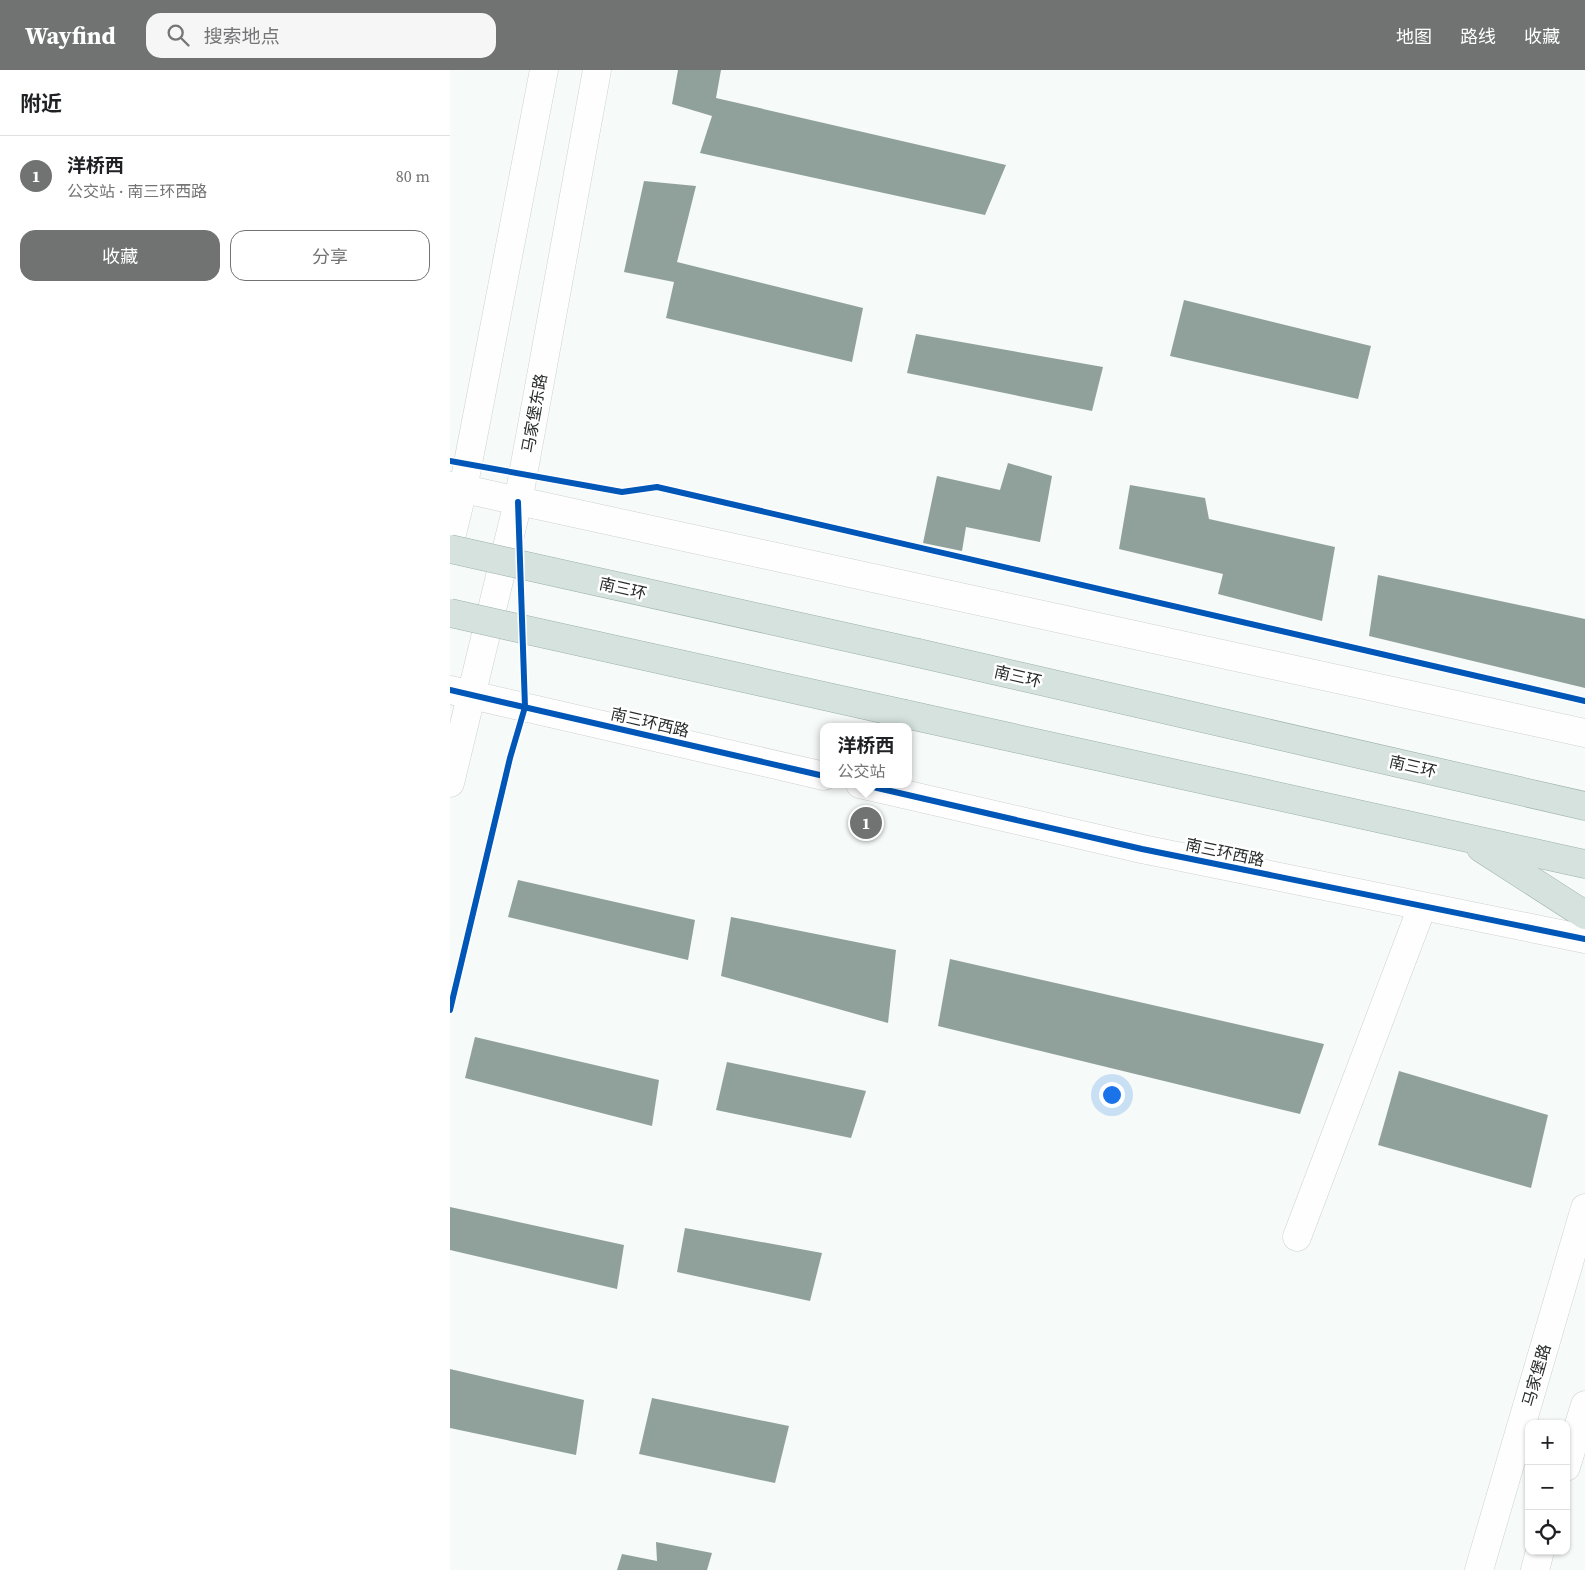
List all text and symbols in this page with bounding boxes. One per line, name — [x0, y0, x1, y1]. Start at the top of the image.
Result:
search box — [146, 13, 496, 58]
text: Wayfind — [25, 19, 116, 52]
icon: search — [164, 21, 192, 49]
text: 搜索地点 — [204, 23, 280, 49]
text: 地图 — [1396, 24, 1432, 49]
text: 路线 — [1460, 24, 1496, 49]
text: 收藏 — [1524, 24, 1560, 49]
text: 附近 — [20, 89, 62, 118]
text: 洋桥西 — [67, 152, 124, 178]
text: 1 — [32, 165, 40, 187]
text: 80 m — [396, 165, 430, 187]
text: 公交站 · 南三环西路 — [67, 180, 207, 202]
button: 收藏 — [20, 230, 220, 281]
button: 分享 — [230, 230, 430, 281]
street label: 马家堡东路 — [516, 372, 552, 454]
street label: 南三环 — [597, 572, 649, 604]
street label: 南三环 — [992, 660, 1044, 692]
street label: 南三环西路 — [609, 702, 691, 742]
popup — [820, 723, 912, 788]
text: 洋桥西 — [837, 732, 895, 758]
street label: 南三环 — [1387, 750, 1439, 782]
text: 公交站 — [837, 760, 886, 782]
pin: 1 — [850, 804, 882, 842]
street label: 南三环西路 — [1184, 833, 1266, 871]
your location — [1099, 1082, 1125, 1108]
street label: 马家堡路 — [1517, 1341, 1555, 1409]
map controls — [1525, 1420, 1570, 1555]
button: + — [1525, 1420, 1570, 1465]
button: − — [1525, 1465, 1570, 1510]
button: locate — [1525, 1510, 1570, 1555]

